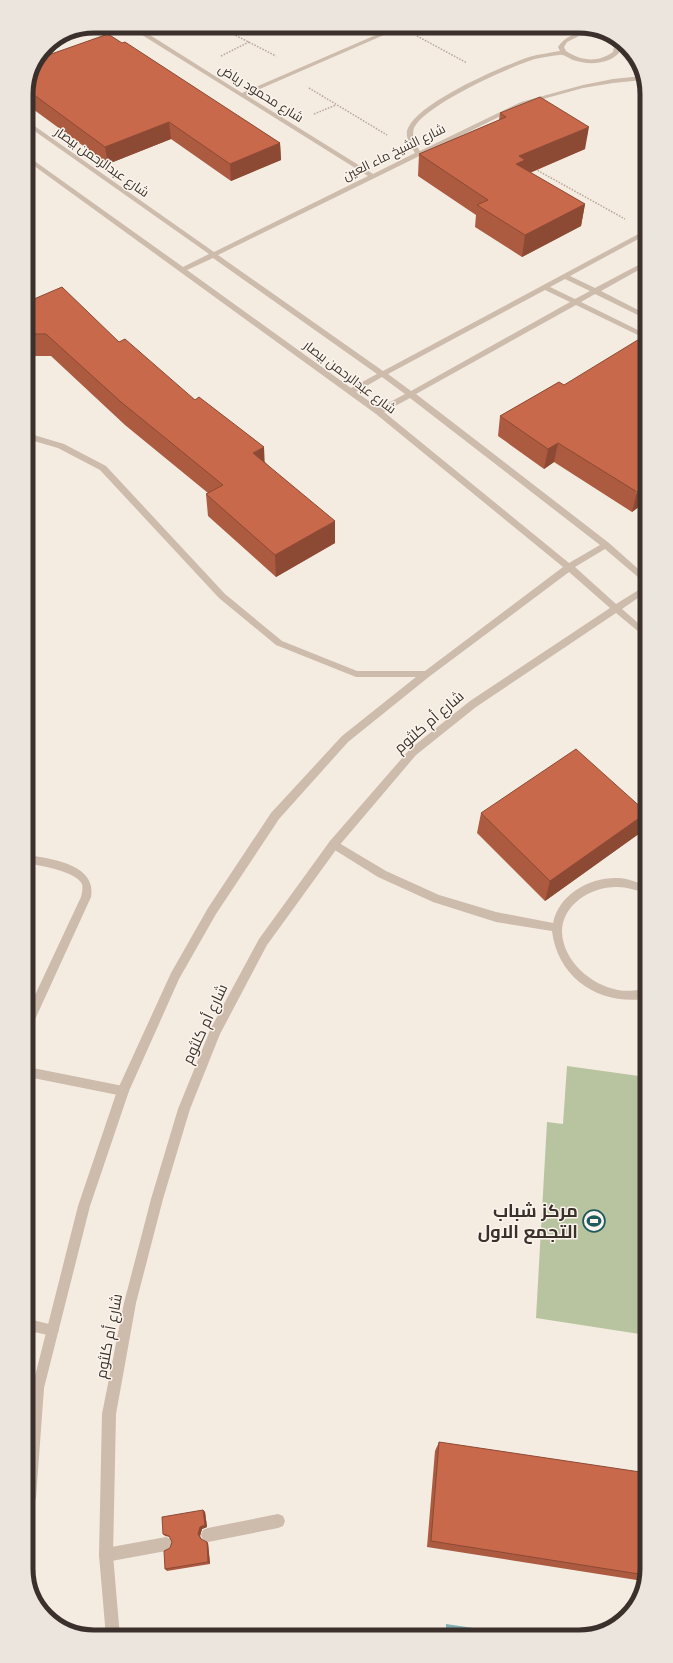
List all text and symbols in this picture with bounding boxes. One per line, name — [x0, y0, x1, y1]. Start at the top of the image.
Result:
street label: شارع محمود رياض — [215, 61, 306, 126]
street label: شارع الشيخ ماء العين — [340, 121, 448, 184]
street label: شارع عبدالرحمن بيصار — [51, 123, 152, 201]
street label: شارع عبدالرحمن بيصار — [300, 337, 399, 417]
street label: شارع أم كلثوم — [390, 686, 469, 759]
street label: شارع أم كلثوم — [178, 981, 233, 1068]
place label: مركز شباب التجمع الاول — [478, 1200, 578, 1244]
sports icon: مركز شباب التجمع الاول — [581, 1208, 607, 1234]
street label: شارع أم كلثوم — [91, 1292, 128, 1380]

